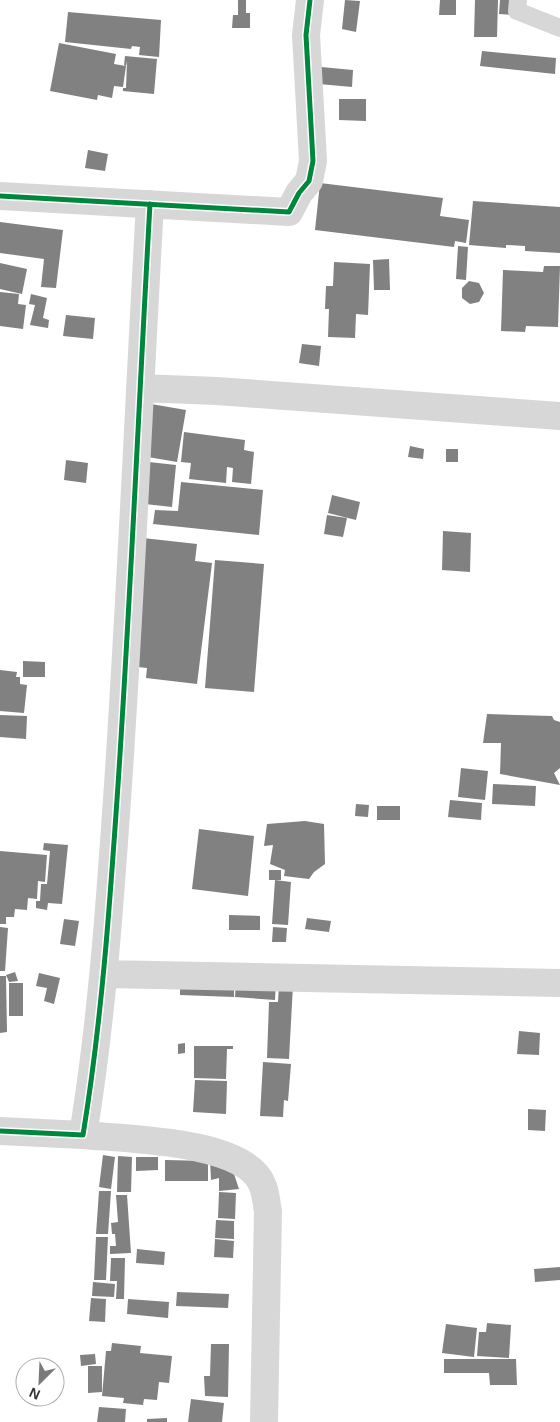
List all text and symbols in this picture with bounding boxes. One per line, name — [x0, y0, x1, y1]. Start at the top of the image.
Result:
north arrow — [15, 1357, 65, 1407]
text: N — [27, 1385, 43, 1403]

